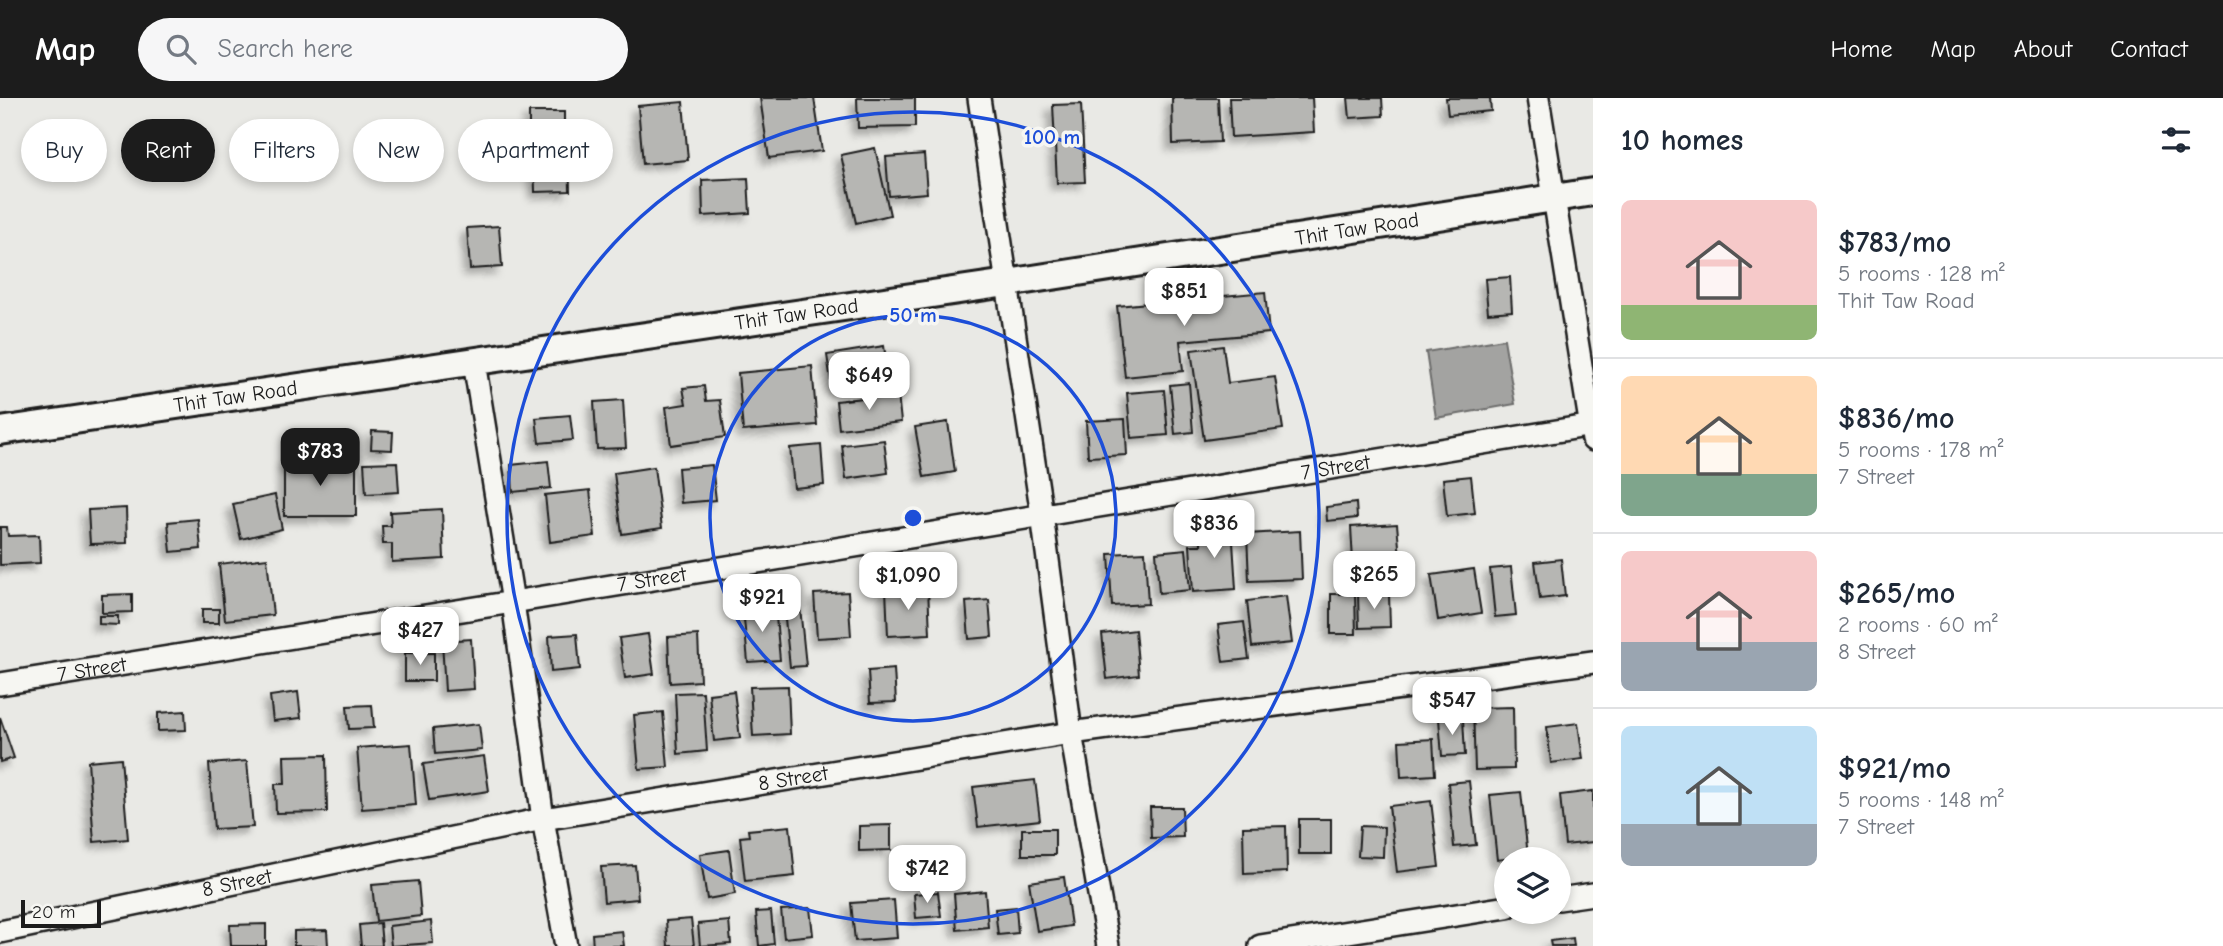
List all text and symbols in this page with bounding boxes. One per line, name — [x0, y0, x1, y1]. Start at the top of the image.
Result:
search box — [138, 18, 628, 81]
text: Map — [35, 30, 96, 68]
icon: search — [162, 30, 200, 68]
text: Search here — [218, 34, 353, 64]
text: Home — [1831, 35, 1892, 63]
text: Map — [1930, 35, 1976, 63]
text: About — [2014, 35, 2072, 63]
text: Contact — [2110, 35, 2188, 63]
chip: Buy — [21, 119, 107, 182]
chip: Rent — [121, 119, 215, 182]
chip: Filters — [229, 119, 339, 182]
chip: New — [353, 119, 444, 182]
chip: Apartment — [458, 119, 613, 182]
icon: filters — [2157, 121, 2195, 159]
text: 10 homes — [1621, 123, 1743, 158]
text: 100 m — [1024, 125, 1080, 149]
street label: Thit Taw Road — [1293, 207, 1421, 250]
text: $783/mo — [1838, 225, 1951, 260]
icon: home — [1677, 228, 1761, 312]
text: 5 rooms · 128 m² — [1838, 260, 2005, 287]
pin: $851 — [1143, 268, 1225, 328]
text: $851 — [1161, 277, 1207, 304]
text: Thit Taw Road — [1838, 287, 1975, 314]
street label: Thit Taw Road — [733, 293, 860, 335]
text: 50 m — [889, 303, 937, 327]
pin: $649 — [828, 352, 910, 412]
text: $649 — [845, 361, 893, 388]
street label: Thit Taw Road — [172, 375, 299, 417]
text: $836/mo — [1838, 401, 1954, 436]
icon: home — [1677, 404, 1761, 488]
pin: $783 — [279, 428, 361, 488]
text: 5 rooms · 178 m² — [1838, 436, 2003, 463]
text: $783 — [297, 437, 343, 464]
street label: 7 Street — [1299, 450, 1373, 485]
text: 7 Street — [1838, 463, 1914, 490]
pin: $836 — [1173, 500, 1255, 560]
centre of rings — [901, 506, 925, 530]
text: $836 — [1190, 509, 1239, 536]
pin: $1,090 — [851, 552, 965, 612]
pin: $265 — [1333, 552, 1415, 611]
text: $265 — [1349, 560, 1399, 587]
text: $1,090 — [875, 561, 941, 588]
street label: 7 Street — [615, 562, 689, 597]
pin: $921 — [721, 574, 803, 634]
text: $265/mo — [1838, 576, 1955, 611]
icon: home — [1677, 579, 1761, 663]
text: $921 — [739, 583, 785, 610]
pin: $427 — [379, 608, 461, 667]
text: 2 rooms · 60 m² — [1838, 611, 1998, 638]
text: $427 — [397, 616, 443, 643]
text: 8 Street — [1838, 638, 1915, 665]
street label: 7 Street — [56, 652, 129, 687]
pin: $547 — [1411, 678, 1493, 737]
text: $547 — [1428, 686, 1476, 713]
text: $921/mo — [1838, 751, 1951, 786]
icon: home — [1677, 754, 1761, 838]
street label: 8 Street — [756, 761, 831, 796]
text: 5 rooms · 148 m² — [1838, 786, 2004, 813]
text: 7 Street — [1838, 813, 1914, 840]
pin: $742 — [886, 846, 968, 905]
map controls — [1494, 847, 1571, 924]
button: layers — [1494, 847, 1571, 924]
text: $742 — [905, 854, 949, 881]
street label: 8 Street — [200, 864, 275, 902]
scale bar — [21, 897, 102, 929]
text: 20 m — [32, 901, 76, 923]

